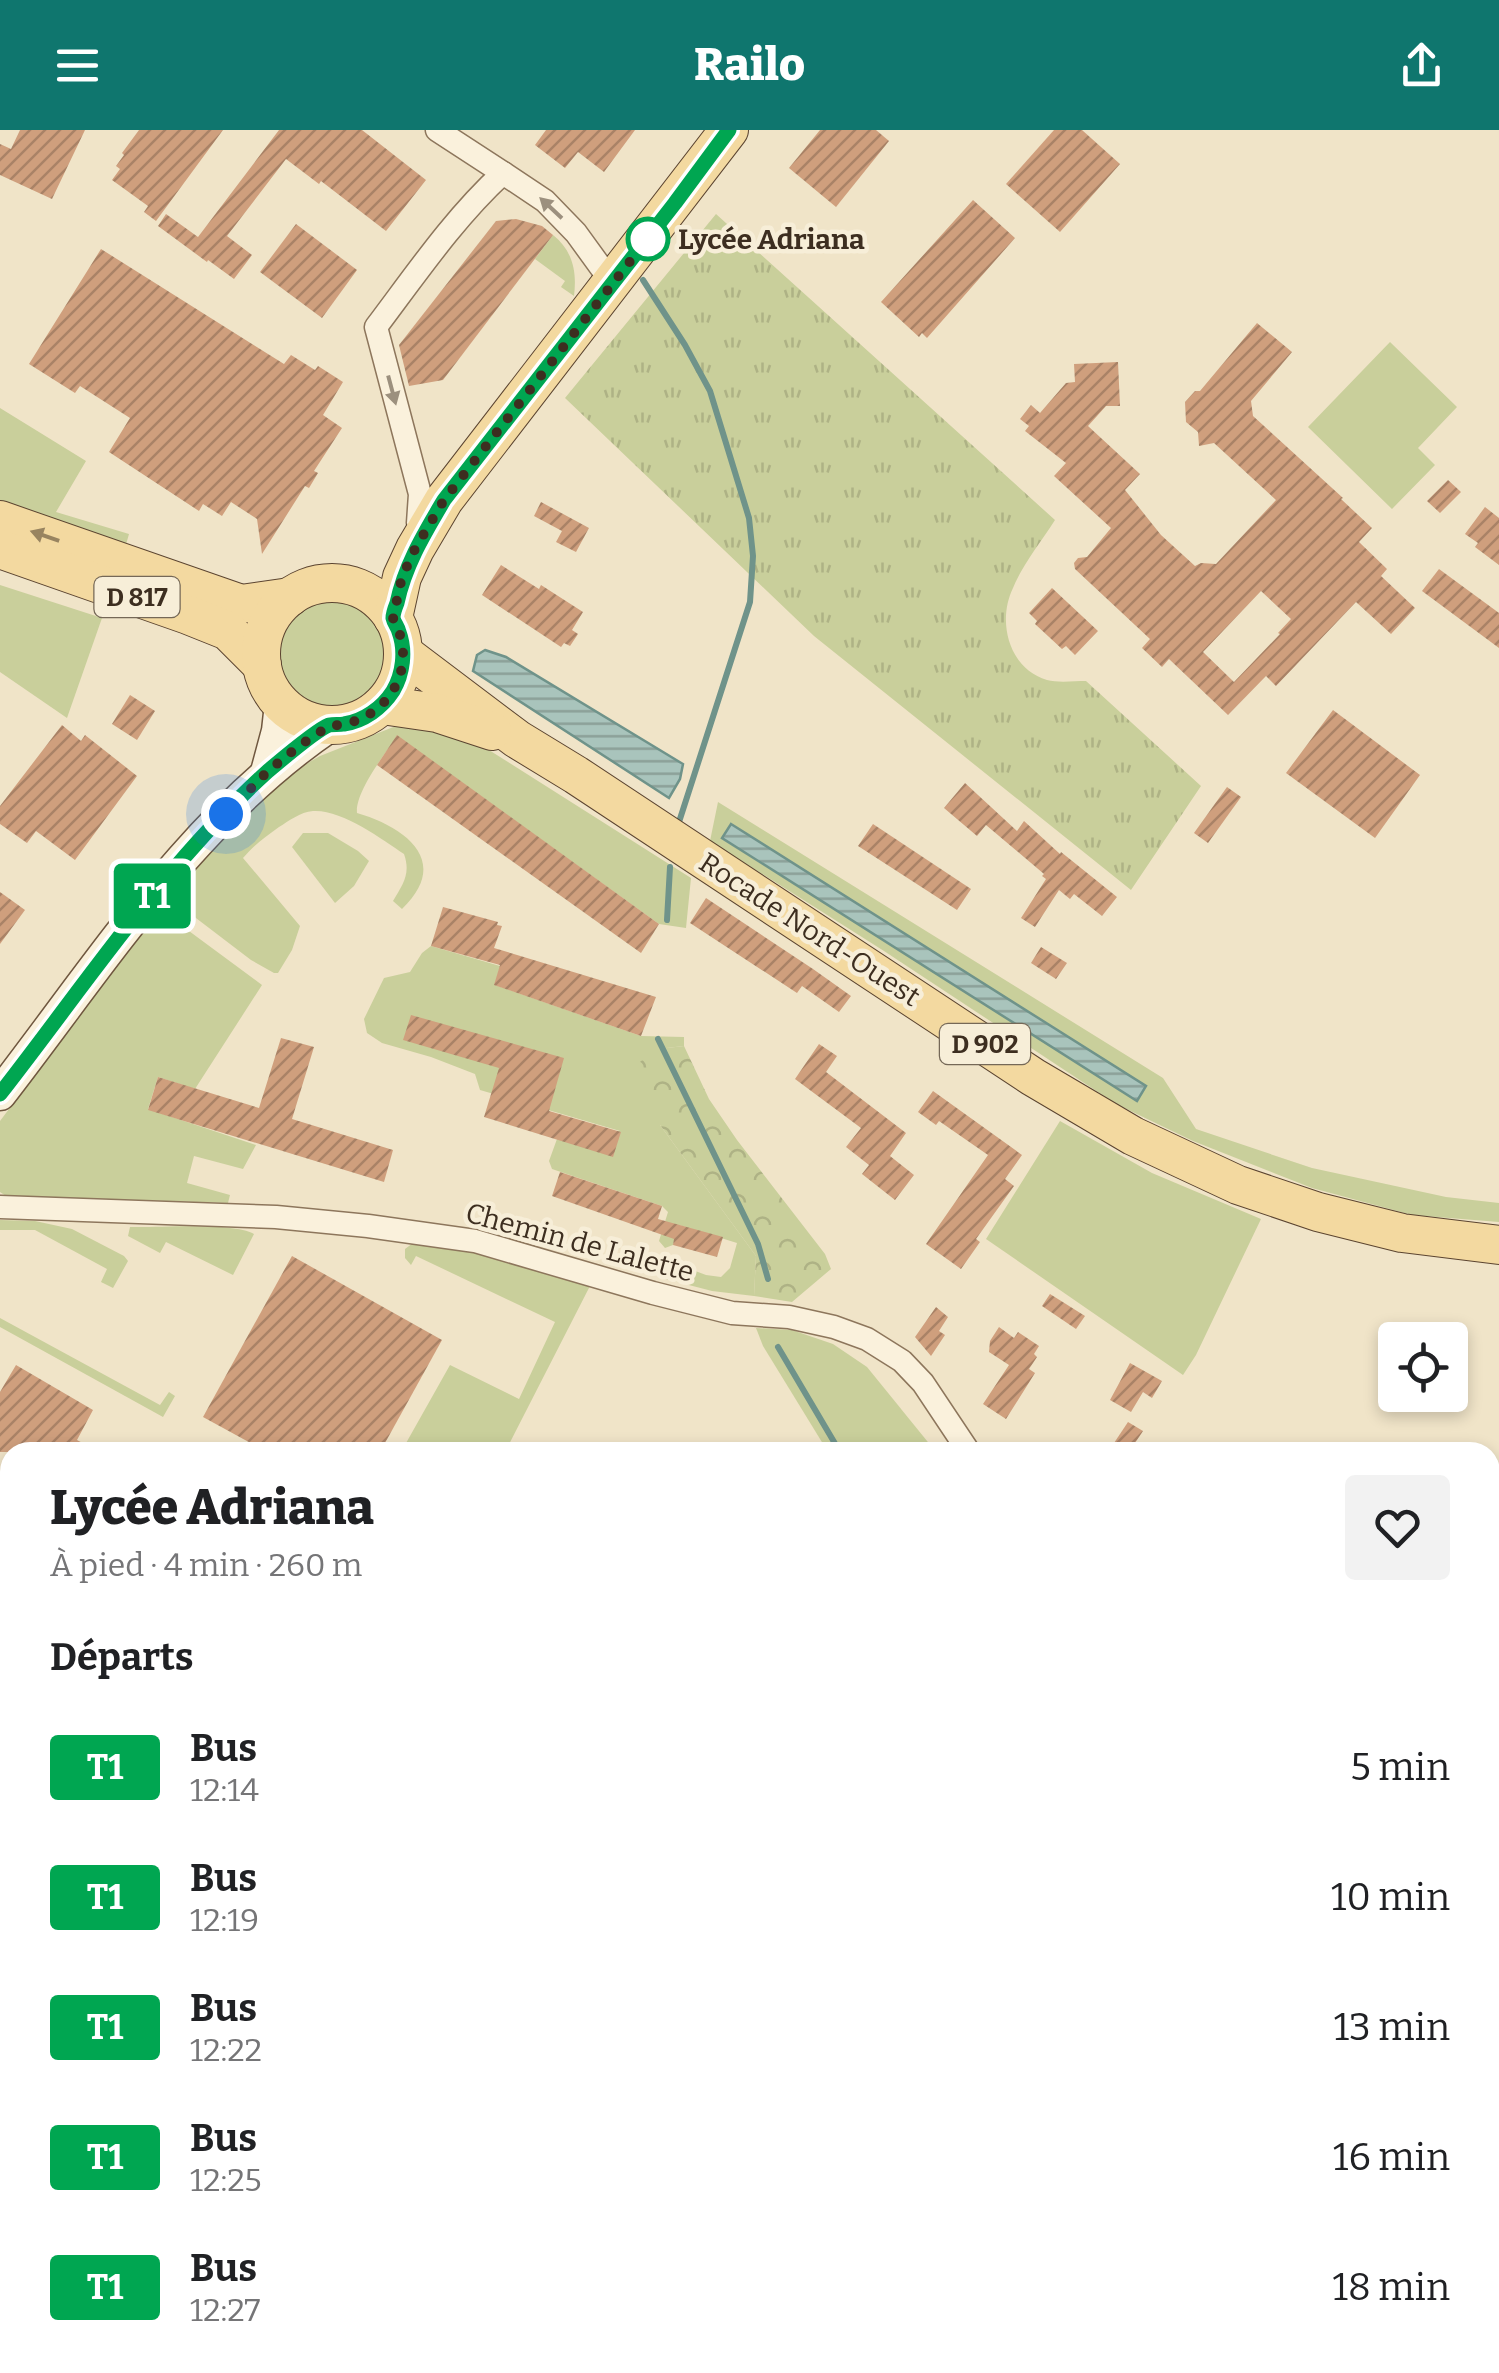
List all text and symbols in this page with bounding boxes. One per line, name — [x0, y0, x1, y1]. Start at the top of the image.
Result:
icon: menu — [50, 38, 105, 93]
text: Railo — [694, 38, 805, 92]
icon: share — [1394, 38, 1449, 93]
one-way arrow — [540, 197, 564, 220]
marker: Lycée Adriana — [627, 218, 669, 260]
place label: Lycée Adriana — [678, 223, 865, 256]
one-way arrow — [385, 375, 401, 406]
one-way arrow — [29, 528, 59, 543]
road number: D 817 — [94, 577, 180, 617]
your location — [201, 789, 251, 839]
street label: Rocade Nord-Ouest — [693, 846, 926, 1013]
line badge: T1 — [107, 864, 197, 928]
text: T1 — [134, 875, 170, 917]
road number: D 902 — [940, 1024, 1030, 1064]
street label: Chemin de Lalette — [462, 1196, 698, 1289]
map controls — [1378, 1322, 1468, 1412]
button: locate — [1378, 1322, 1468, 1412]
button: heart — [1345, 1475, 1450, 1580]
text: Lycée Adriana — [50, 1479, 374, 1537]
text: À pied · 4 min · 260 m — [50, 1546, 362, 1584]
text: Départs — [50, 1634, 193, 1680]
text: Bus — [190, 1725, 257, 1771]
text: 5 min — [1350, 1744, 1450, 1790]
text: T1 — [87, 1746, 123, 1788]
text: 12:14 — [190, 1771, 259, 1809]
text: Bus — [190, 1855, 257, 1901]
text: 10 min — [1331, 1874, 1450, 1920]
text: T1 — [87, 1876, 123, 1918]
text: 12:19 — [190, 1901, 259, 1939]
text: Bus — [190, 1985, 257, 2031]
text: 13 min — [1334, 2004, 1450, 2050]
text: T1 — [87, 2006, 123, 2048]
text: 12:22 — [190, 2031, 262, 2069]
text: Bus — [190, 2115, 257, 2161]
text: 16 min — [1333, 2134, 1450, 2180]
text: T1 — [87, 2136, 123, 2178]
text: 12:25 — [190, 2161, 262, 2199]
text: Bus — [190, 2245, 257, 2291]
text: 18 min — [1333, 2264, 1450, 2310]
text: T1 — [87, 2266, 123, 2308]
text: 12:27 — [190, 2291, 260, 2329]

